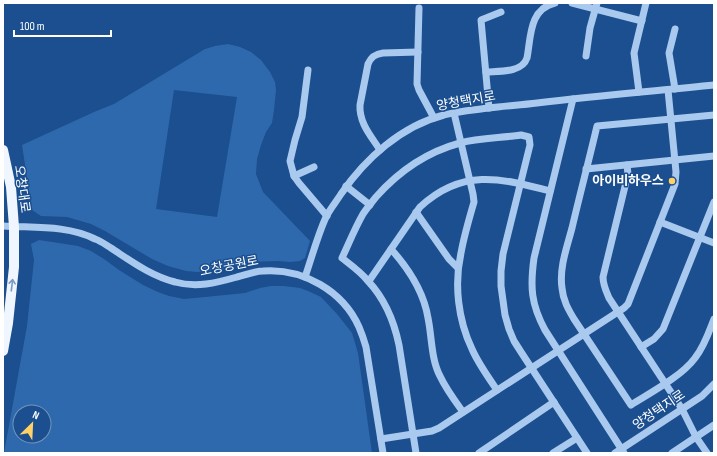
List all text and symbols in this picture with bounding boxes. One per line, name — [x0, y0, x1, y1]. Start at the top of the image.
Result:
scale bar — [14, 12, 111, 38]
text: 100 m — [20, 19, 45, 34]
street label: 양청택지로 — [435, 88, 497, 114]
street label: 오창대로 — [11, 164, 33, 214]
place label: 아이비하우스 — [592, 173, 664, 189]
marker: 아이비하우스 — [667, 176, 677, 186]
street label: 오창공원로 — [198, 252, 260, 280]
one-way arrow — [8, 279, 16, 292]
street label: 양청택지로 — [630, 387, 688, 433]
north arrow — [12, 404, 52, 444]
text: N — [31, 408, 41, 423]

